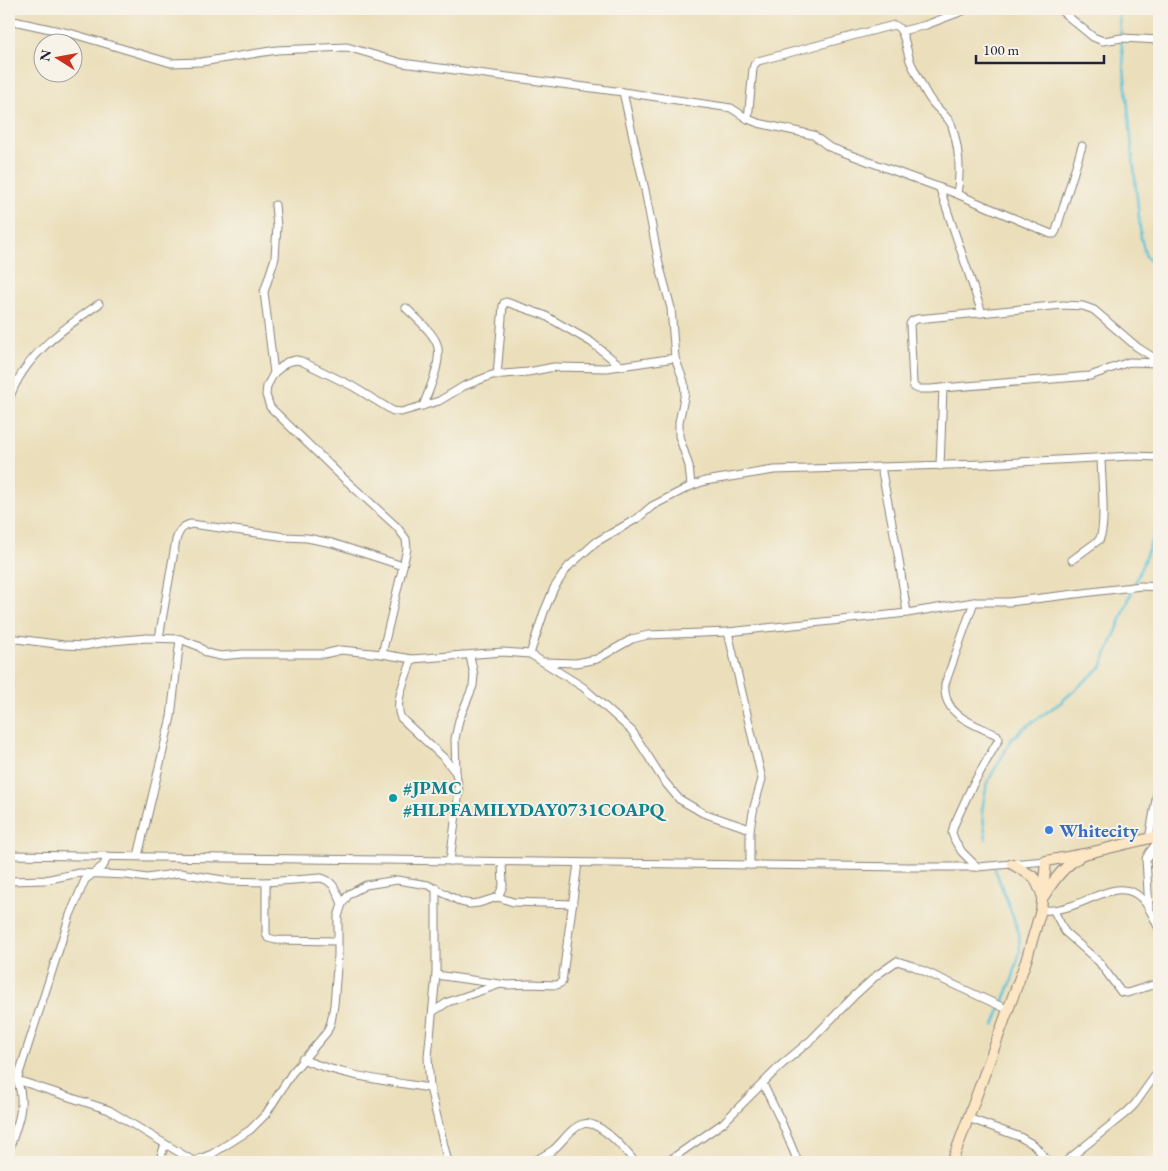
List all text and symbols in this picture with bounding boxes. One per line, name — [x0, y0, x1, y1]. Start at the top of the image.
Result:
north arrow — [32, 32, 82, 82]
scale bar — [976, 32, 1103, 64]
text: 100 m — [983, 40, 1020, 59]
text: N — [35, 48, 55, 63]
place label: #JPMC #HLPFAMILYDAY0731COAPQ — [403, 775, 667, 822]
marker: #JPMC #HLPFAMILYDAY0731COAPQ — [387, 792, 399, 804]
place label: Whitecity — [1059, 818, 1140, 843]
marker: Whitecity — [1043, 824, 1055, 836]

